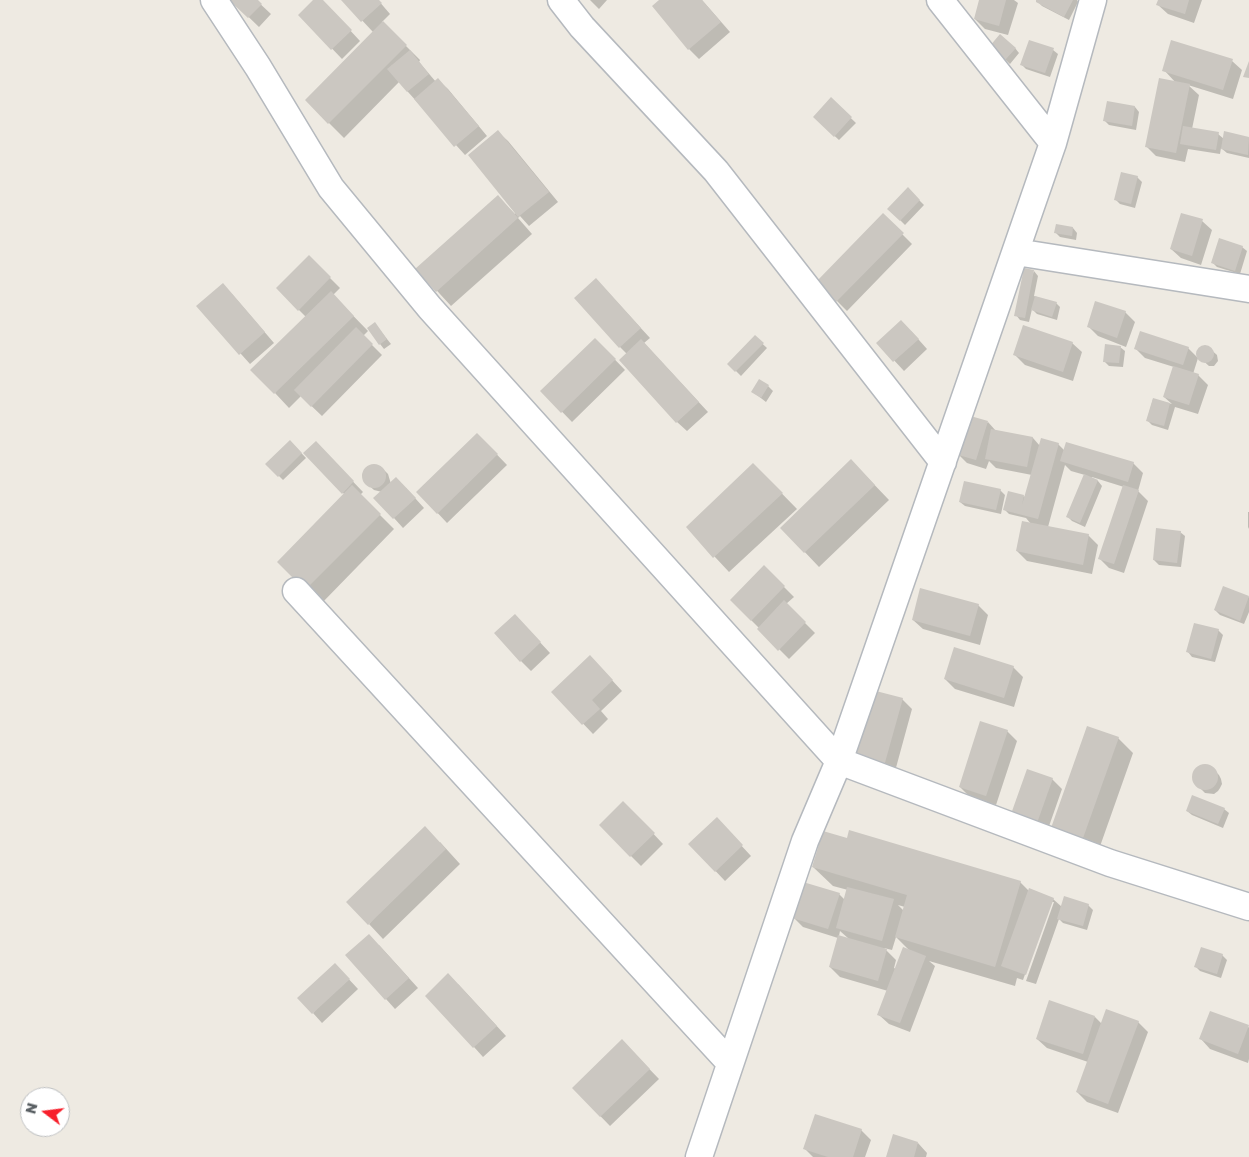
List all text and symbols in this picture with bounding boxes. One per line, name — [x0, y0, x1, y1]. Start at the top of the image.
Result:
north arrow — [20, 1087, 70, 1137]
text: N — [21, 1101, 41, 1116]

